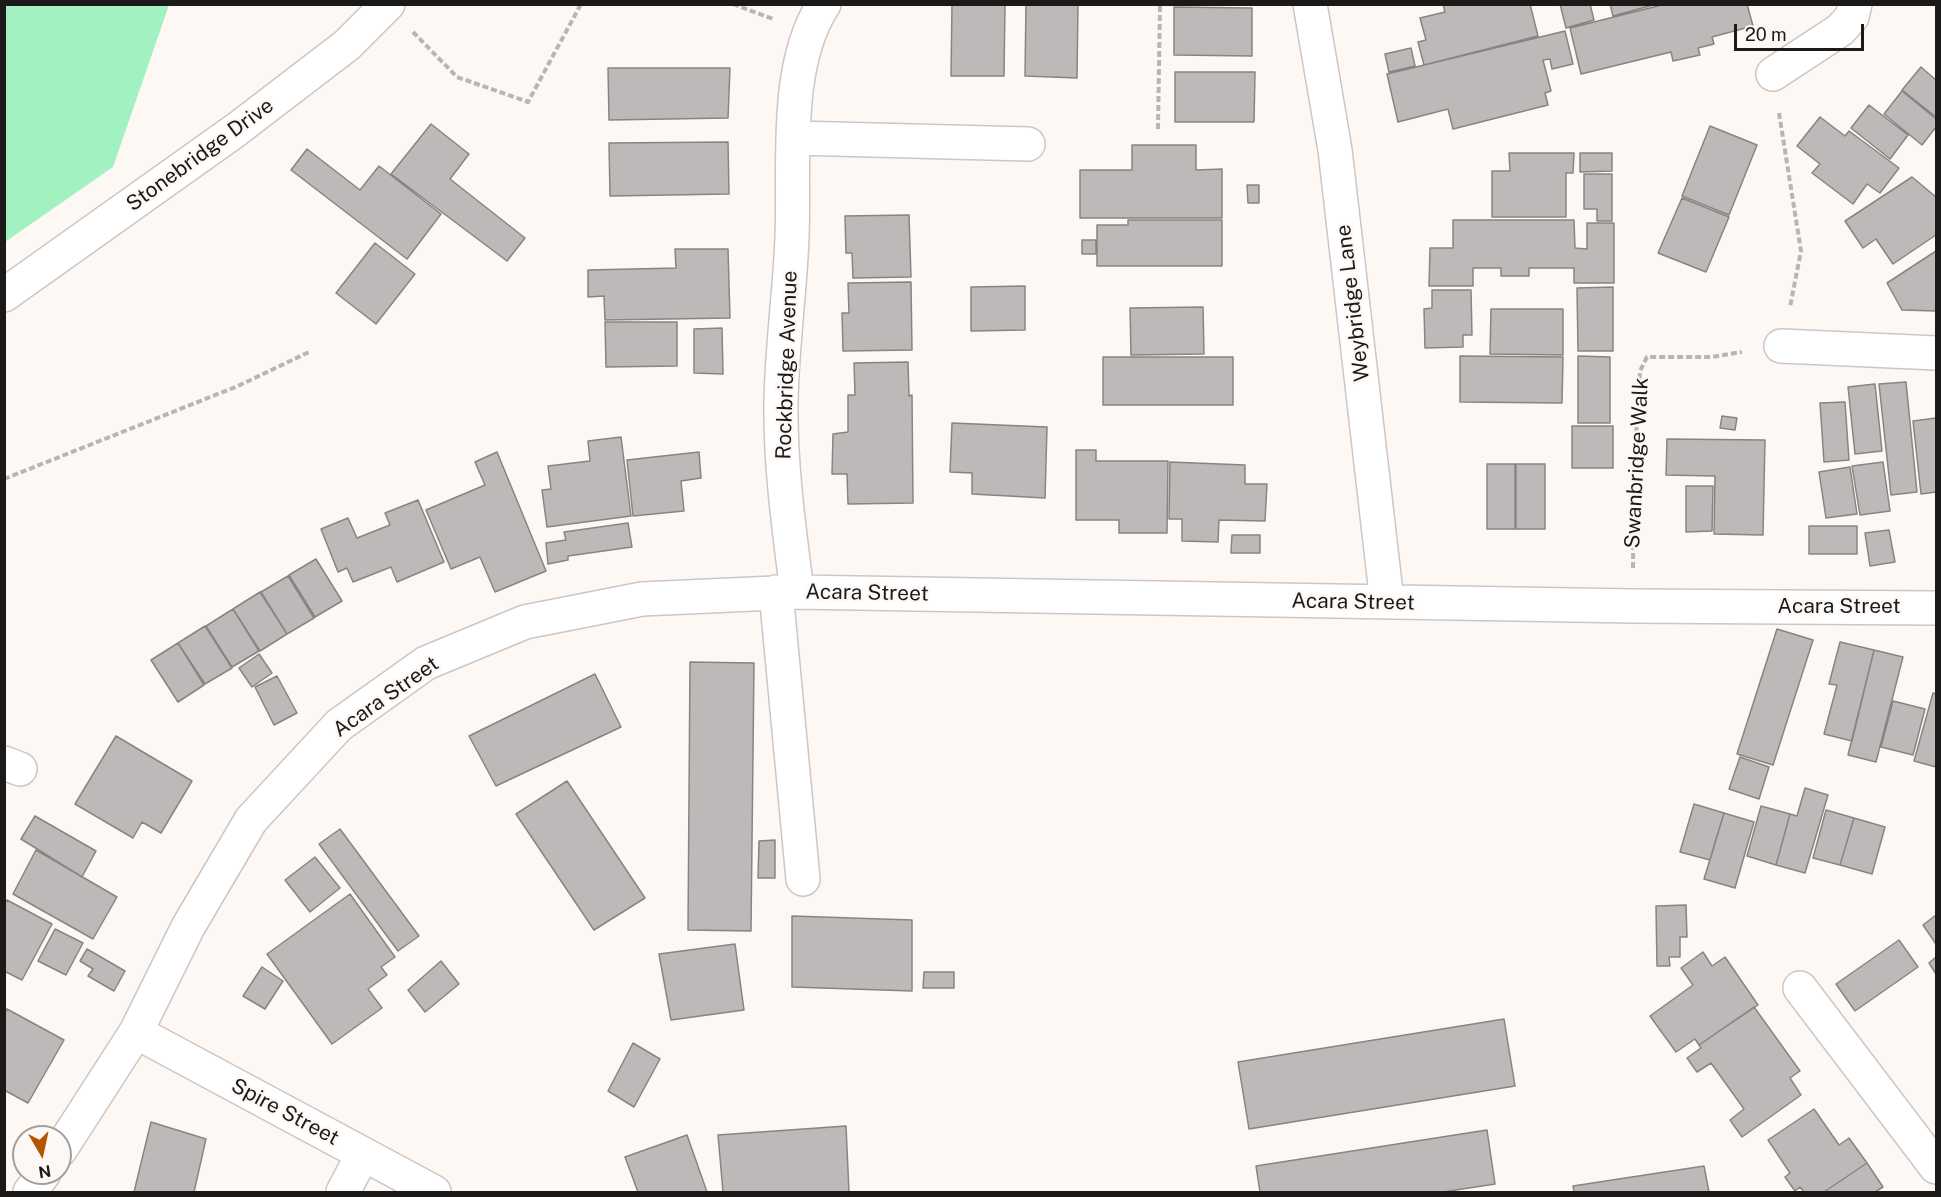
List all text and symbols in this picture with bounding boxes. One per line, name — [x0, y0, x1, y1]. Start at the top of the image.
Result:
scale bar — [1737, 12, 1868, 50]
text: 20 m — [1745, 24, 1787, 45]
street label: Stonebridge Drive — [121, 93, 279, 217]
street label: Weybridge Lane — [1331, 223, 1375, 383]
street label: Rockbridge Avenue — [771, 270, 803, 460]
street label: Swanbridge Walk — [1620, 377, 1654, 549]
street label: Acara Street — [805, 579, 929, 607]
street label: Acara Street — [1291, 588, 1415, 616]
street label: Acara Street — [1777, 594, 1901, 620]
street label: Acara Street — [328, 651, 444, 743]
street label: Spire Street — [227, 1073, 343, 1151]
north arrow — [12, 1125, 72, 1185]
text: N — [37, 1161, 52, 1182]

